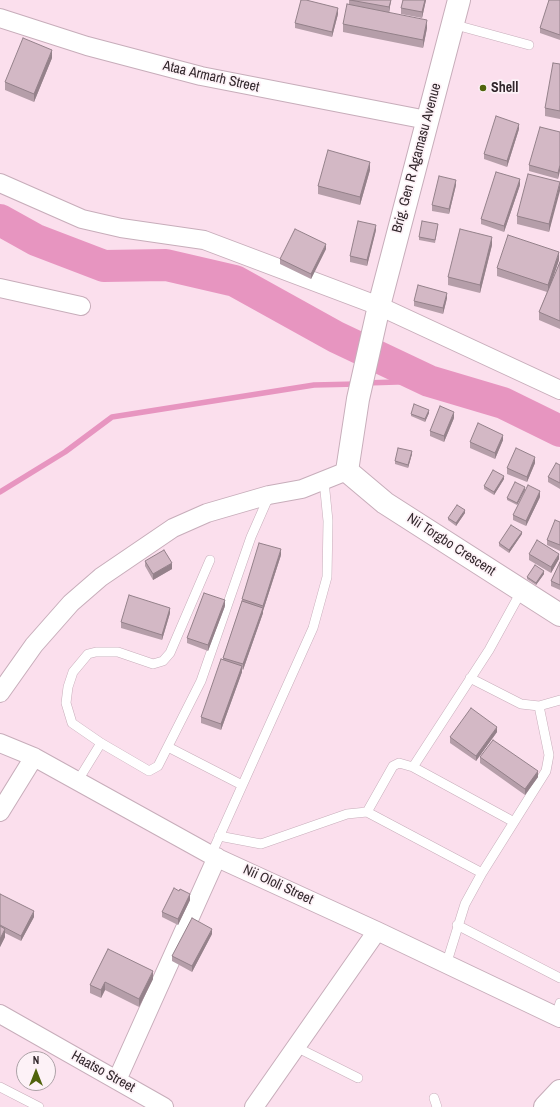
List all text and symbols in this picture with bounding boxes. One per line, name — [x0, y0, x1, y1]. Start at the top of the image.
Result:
street label: Ataa Armarh Street — [161, 58, 261, 96]
place label: Shell — [491, 80, 518, 96]
street label: Brig. Gen R Agamasu Avenue — [389, 81, 445, 235]
marker: Shell — [478, 83, 488, 93]
street label: Nii Torgbo Crescent — [404, 510, 498, 580]
street label: Nii Ololi Street — [240, 861, 316, 909]
street label: Haatso Street — [68, 1048, 138, 1096]
north arrow — [16, 1051, 56, 1091]
text: N — [33, 1053, 39, 1067]

